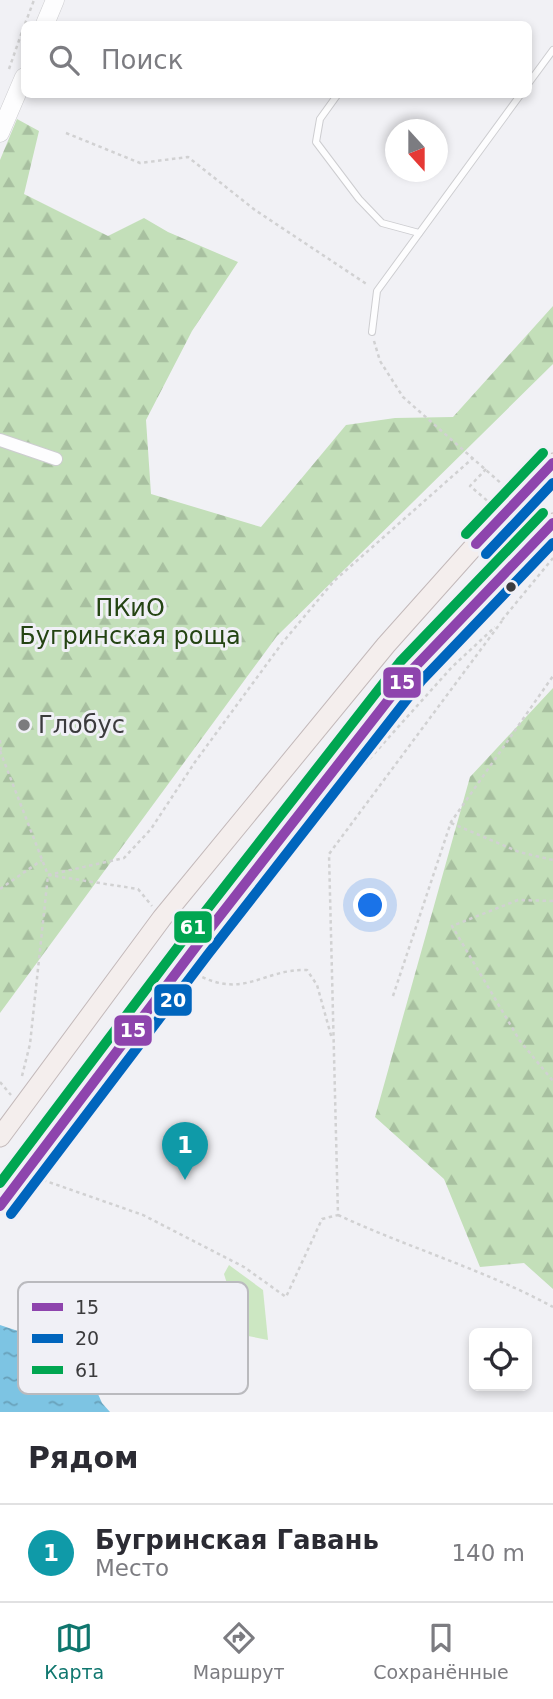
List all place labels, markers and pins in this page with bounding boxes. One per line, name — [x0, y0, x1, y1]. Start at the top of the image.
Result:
unlabelled marker — [504, 580, 518, 594]
place label: Глобус — [38, 711, 125, 739]
marker: Глобус — [16, 717, 32, 733]
pin: 1 — [162, 1122, 208, 1180]

